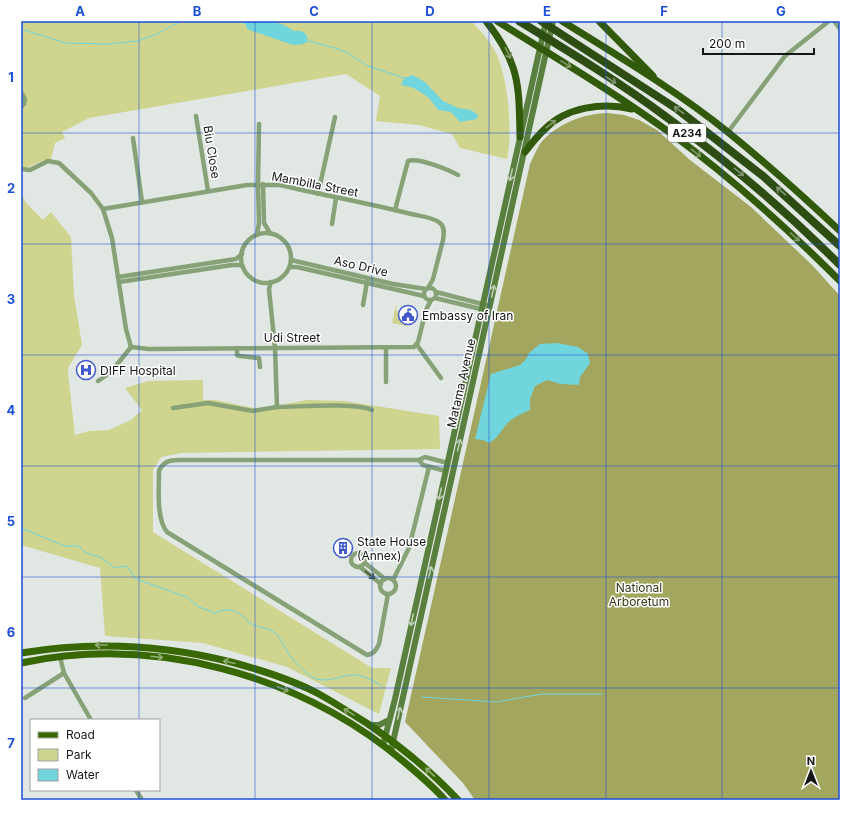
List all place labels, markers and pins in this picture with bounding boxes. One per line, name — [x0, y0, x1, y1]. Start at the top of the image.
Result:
public building icon: Embassy of Iran — [397, 304, 419, 326]
place label: Embassy of Iran — [422, 308, 513, 323]
hospital icon: DIFF Hospital — [75, 359, 97, 381]
place label: DIFF Hospital — [100, 363, 176, 378]
place label: State House (Annex) — [357, 534, 426, 563]
building icon: State House (Annex) — [332, 537, 354, 559]

